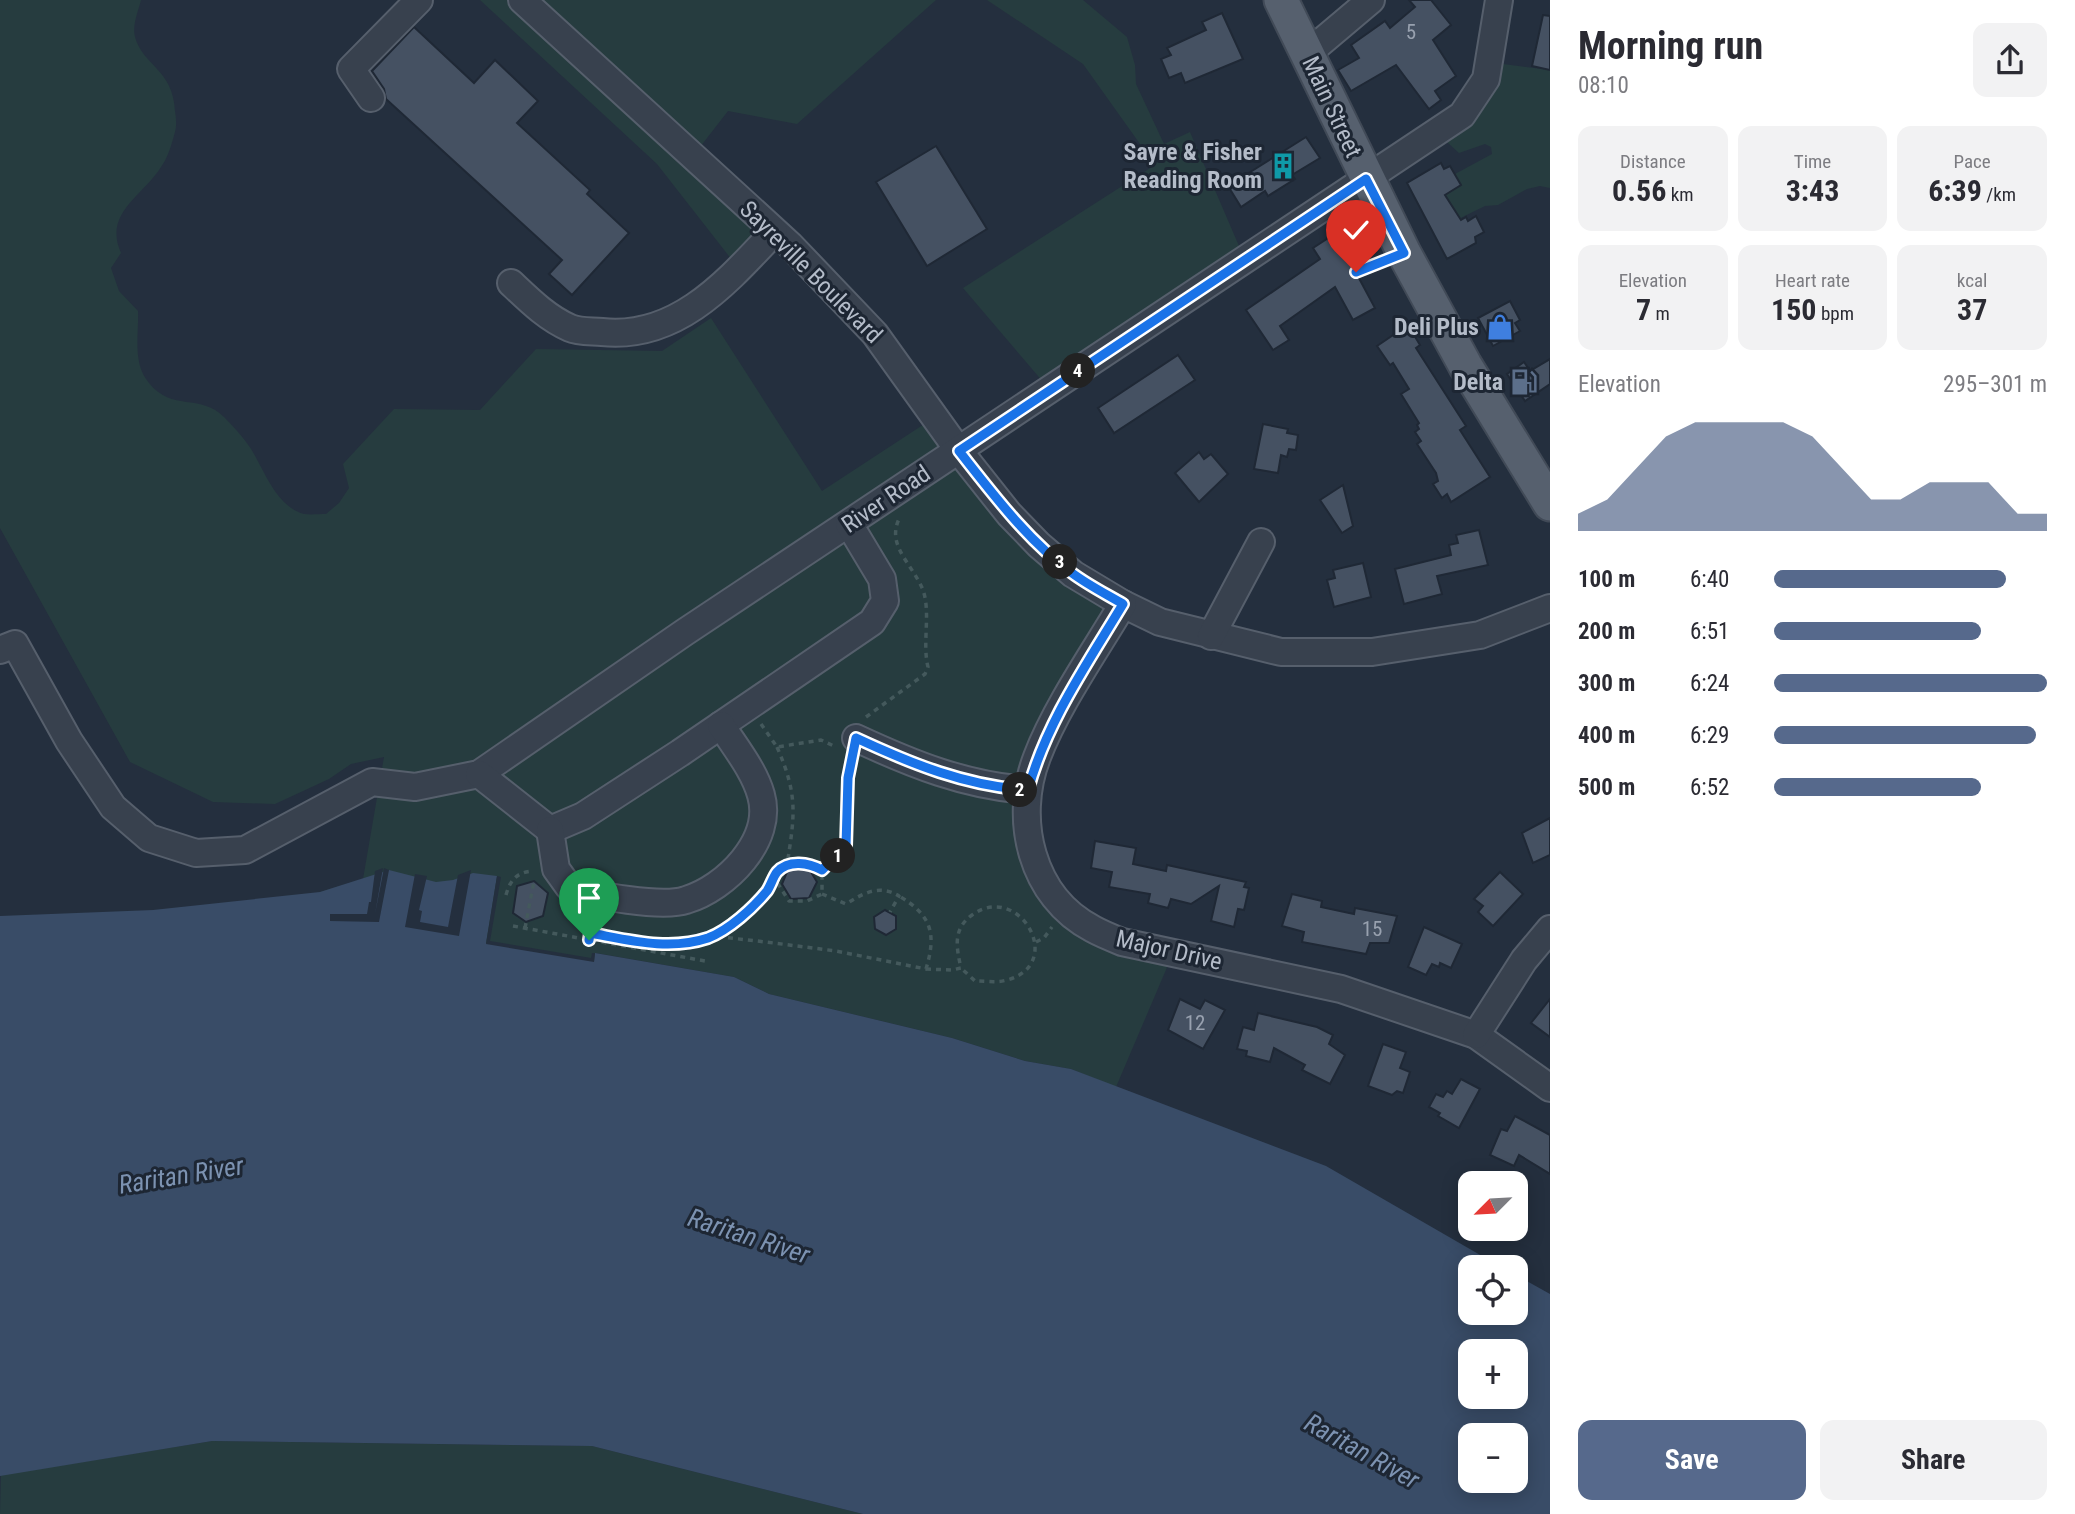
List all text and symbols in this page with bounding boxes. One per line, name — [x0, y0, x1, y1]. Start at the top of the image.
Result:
house number: 5 — [1406, 20, 1416, 44]
button: share — [1973, 23, 2047, 97]
text: Morning run — [1578, 24, 1763, 68]
street label: Main Street — [1296, 52, 1368, 162]
text: 08:10 — [1578, 72, 1629, 99]
place label: Sayre & Fisher Reading Room — [1123, 138, 1262, 194]
text: Distance — [1620, 150, 1686, 173]
text: Time — [1794, 150, 1831, 173]
text: Pace — [1954, 150, 1991, 173]
building icon: Sayre & Fisher Reading Room — [1268, 151, 1298, 181]
text: 0.56 — [1612, 173, 1666, 208]
text: 3:43 — [1786, 173, 1839, 208]
text: 6:39 — [1928, 173, 1982, 208]
text: km — [1666, 183, 1694, 206]
text: /km — [1982, 183, 2016, 206]
street label: Sayreville Boulevard — [734, 195, 888, 349]
pin — [1326, 200, 1386, 272]
icon: check — [1337, 211, 1375, 249]
text: Elevation — [1619, 269, 1687, 292]
text: Heart rate — [1775, 269, 1850, 292]
text: kcal — [1957, 269, 1987, 292]
text: 7 — [1636, 292, 1651, 327]
text: 150 — [1771, 292, 1817, 327]
text: 37 — [1957, 292, 1987, 327]
text: m — [1651, 302, 1670, 325]
text: bpm — [1817, 302, 1854, 325]
shop icon: Deli Plus — [1485, 312, 1515, 342]
place label: Deli Plus — [1394, 313, 1479, 341]
pin: 4 — [1060, 354, 1096, 388]
text: 4 — [1073, 359, 1082, 382]
fuel station icon: Delta — [1509, 367, 1539, 397]
place label: Delta — [1453, 368, 1503, 396]
text: Elevation — [1578, 371, 1661, 398]
text: 295–301 m — [1943, 371, 2047, 398]
street label: River Road — [836, 459, 936, 539]
pin: 3 — [1042, 544, 1078, 580]
text: 3 — [1055, 550, 1064, 573]
text: 100 m — [1578, 566, 1635, 593]
text: 6:40 — [1690, 566, 1729, 593]
text: 200 m — [1578, 618, 1635, 645]
text: 6:51 — [1690, 618, 1729, 645]
text: 300 m — [1578, 670, 1635, 697]
text: 6:24 — [1690, 670, 1729, 697]
text: 400 m — [1578, 722, 1635, 749]
text: 6:29 — [1690, 722, 1729, 749]
pin: 2 — [1002, 772, 1038, 808]
text: 500 m — [1578, 774, 1635, 801]
text: 6:52 — [1690, 774, 1729, 801]
text: 2 — [1015, 778, 1024, 801]
pin: 1 — [820, 838, 856, 874]
text: 1 — [833, 844, 842, 867]
pin — [559, 868, 619, 940]
icon: arrive — [570, 879, 608, 917]
house number: 15 — [1362, 917, 1382, 941]
street label: Major Drive — [1113, 924, 1225, 976]
house number: 12 — [1185, 1011, 1205, 1035]
water label: Raritan River — [116, 1150, 247, 1200]
north arrow — [1458, 1171, 1528, 1241]
map controls — [1458, 1171, 1528, 1493]
water label: Raritan River — [684, 1202, 815, 1270]
button: locate — [1458, 1255, 1528, 1325]
button: + — [1458, 1339, 1528, 1409]
water label: Raritan River — [1300, 1407, 1425, 1495]
button: Save — [1578, 1420, 1806, 1500]
button: Share — [1820, 1420, 2047, 1500]
button: − — [1458, 1423, 1528, 1493]

